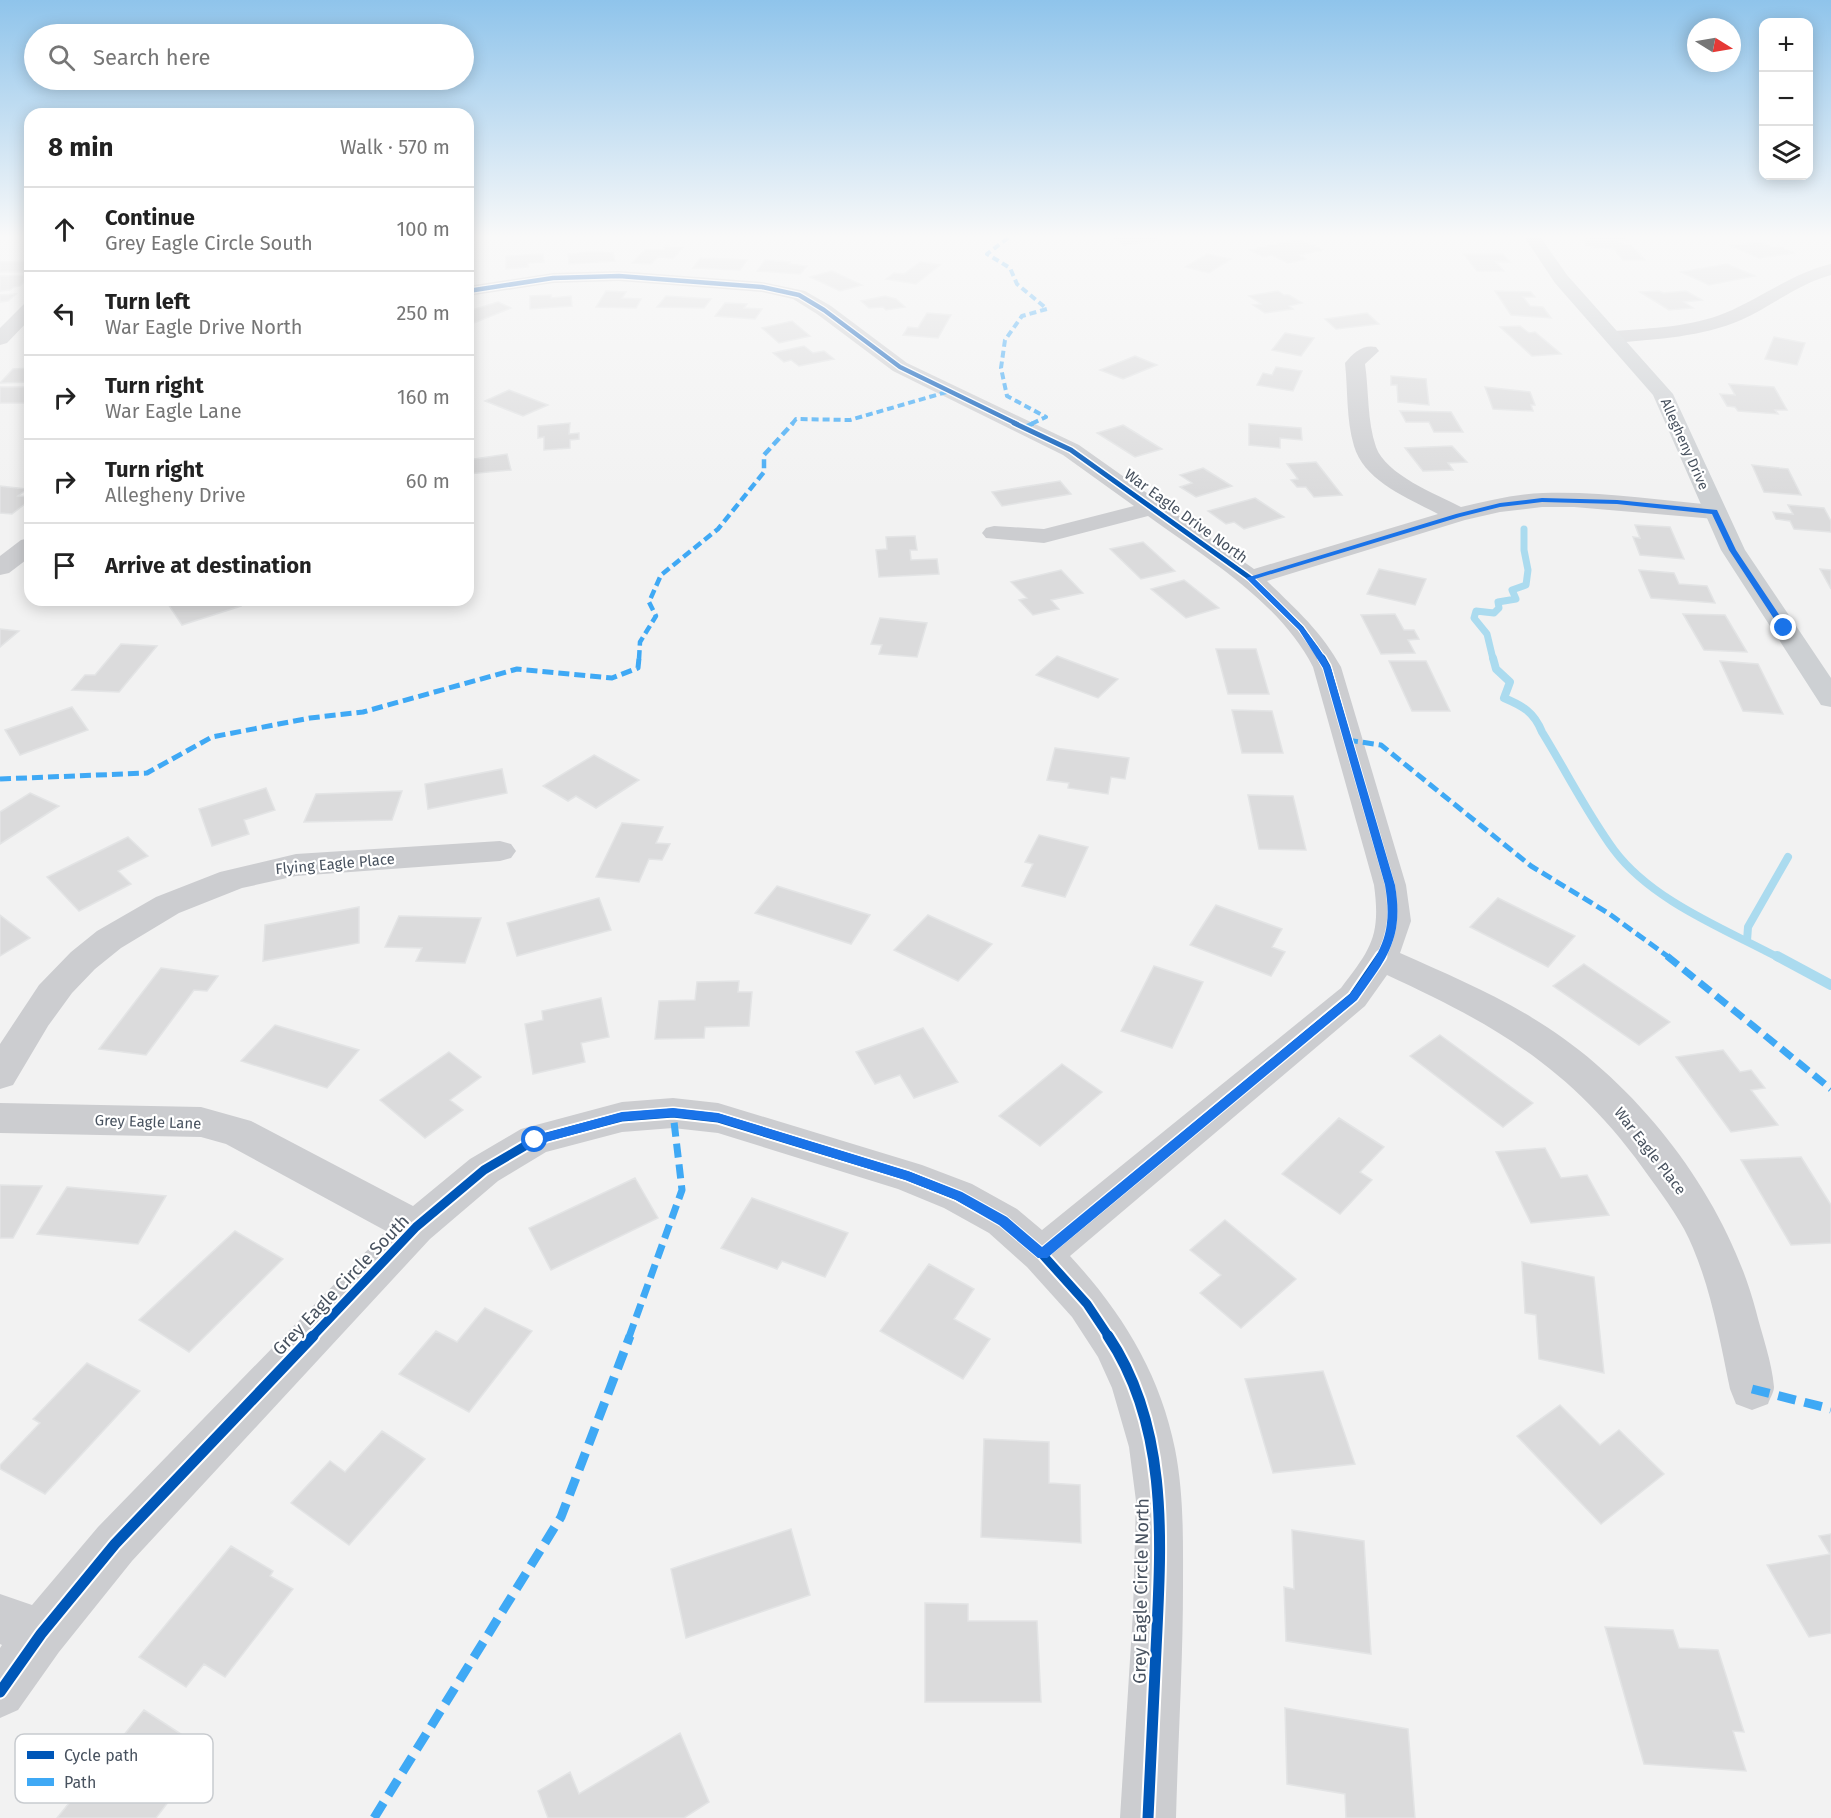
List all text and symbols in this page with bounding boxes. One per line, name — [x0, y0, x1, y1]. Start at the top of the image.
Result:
north arrow — [1687, 18, 1741, 72]
map controls — [1759, 18, 1813, 180]
button: + — [1759, 18, 1813, 72]
search box — [24, 24, 474, 90]
icon: search — [45, 41, 78, 74]
text: Search here — [93, 44, 211, 71]
button: − — [1759, 72, 1813, 126]
button: layers — [1759, 126, 1813, 180]
text: 8 min — [48, 132, 114, 163]
text: Walk · 570 m — [340, 135, 450, 159]
text: Continue — [105, 204, 195, 231]
icon: ahead — [48, 213, 81, 246]
text: 100 m — [397, 217, 450, 241]
text: Grey Eagle Circle South — [105, 231, 313, 255]
text: Turn left — [105, 288, 190, 315]
icon: left — [48, 297, 81, 330]
text: 250 m — [396, 301, 450, 325]
text: War Eagle Drive North — [105, 315, 303, 339]
text: Turn right — [105, 372, 204, 399]
icon: right — [48, 381, 81, 414]
text: 160 m — [397, 385, 450, 409]
street label: Allegheny Drive — [1657, 396, 1712, 493]
text: War Eagle Lane — [105, 399, 242, 423]
text: Turn right — [105, 456, 204, 483]
icon: right — [48, 465, 81, 498]
street label: War Eagle Drive North — [1121, 465, 1251, 567]
text: 60 m — [406, 469, 450, 493]
text: Allegheny Drive — [105, 483, 246, 507]
icon: arrive — [48, 549, 81, 582]
text: Arrive at destination — [105, 552, 312, 579]
route end — [1770, 614, 1796, 640]
street label: Flying Eagle Place — [275, 850, 395, 878]
street label: War Eagle Place — [1610, 1104, 1690, 1198]
street label: Grey Eagle Lane — [94, 1111, 202, 1133]
route start — [521, 1126, 547, 1152]
street label: Grey Eagle Circle South — [268, 1210, 414, 1360]
street label: Grey Eagle Circle North — [1128, 1498, 1154, 1684]
legend — [15, 1734, 213, 1803]
text: Cycle path — [64, 1746, 138, 1765]
text: Path — [64, 1773, 96, 1792]

